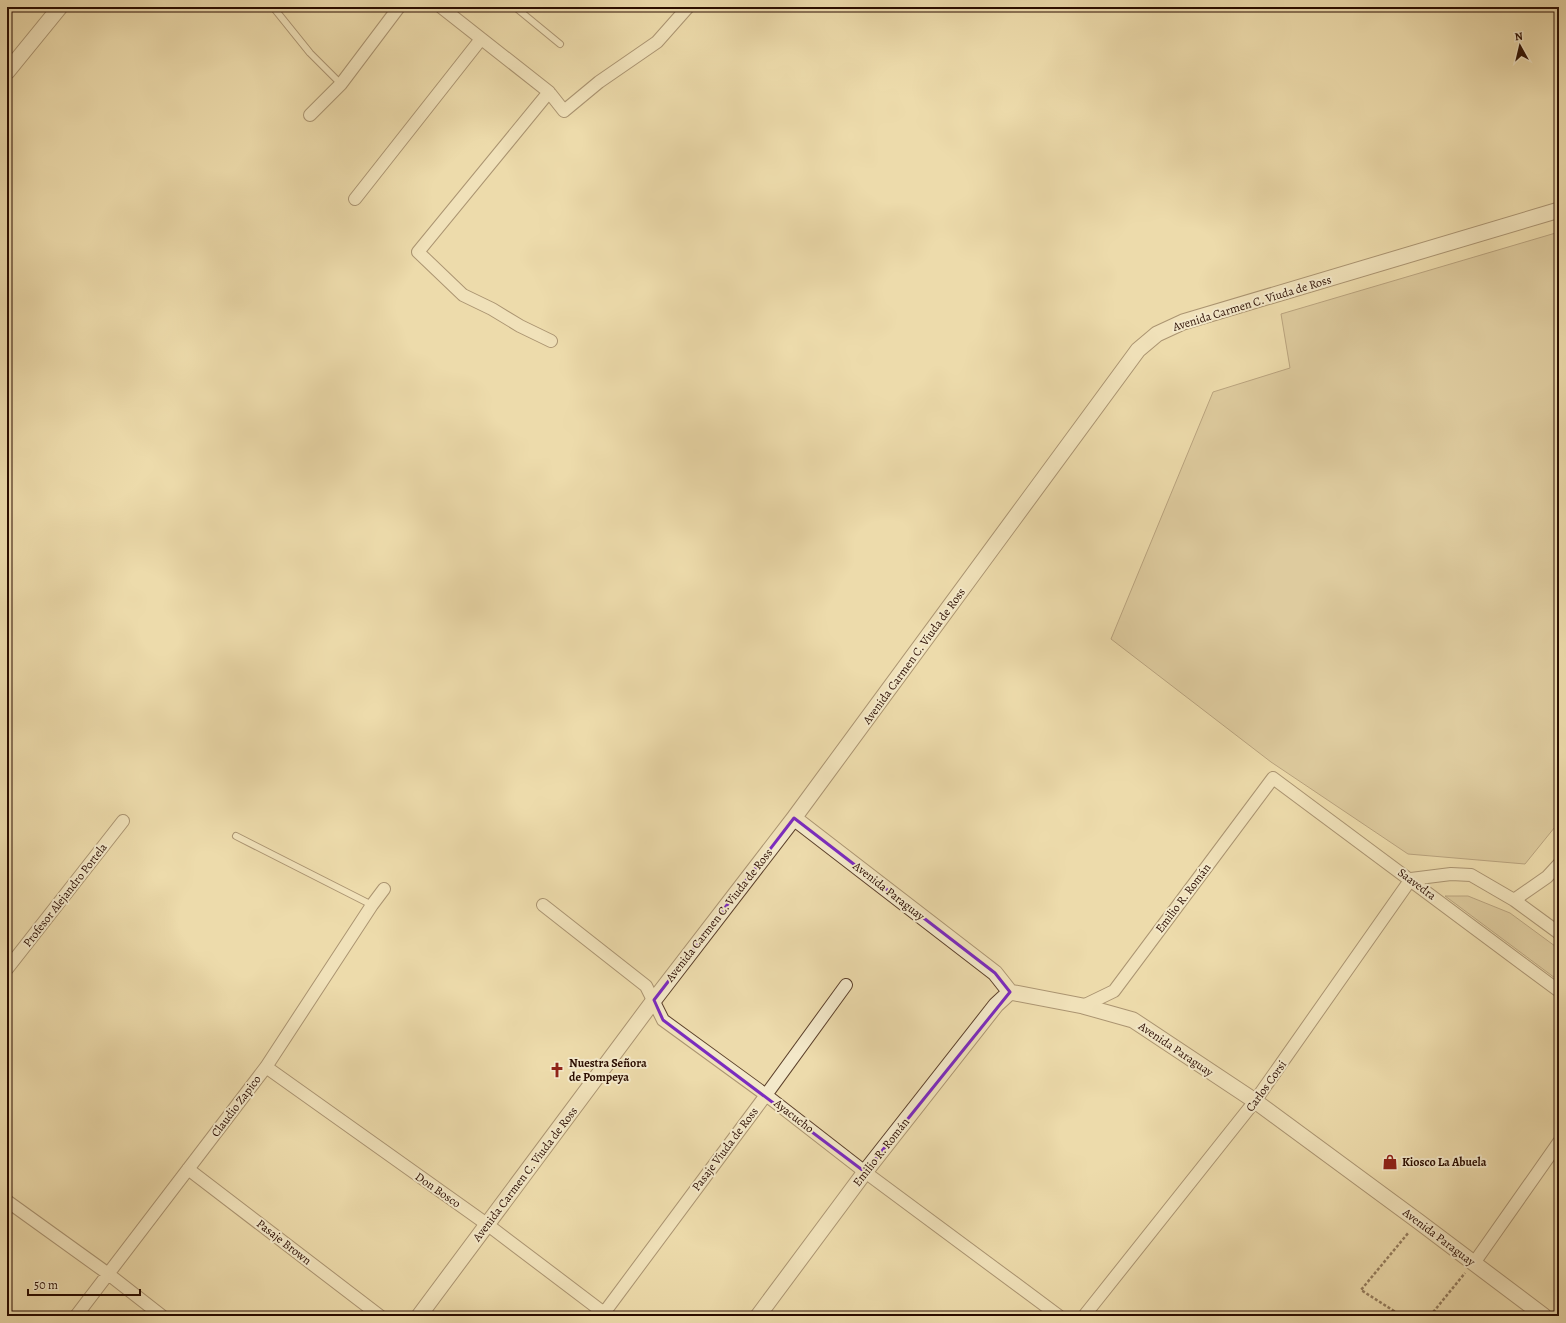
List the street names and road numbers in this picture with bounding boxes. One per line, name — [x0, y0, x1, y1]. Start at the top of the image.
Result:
street label: Avenida Carmen C. Viuda de Ross — [1170, 271, 1333, 335]
street label: Avenida Carmen C. Viuda de Ross — [858, 584, 969, 728]
street label: Profesor Alejandro Portela — [19, 839, 111, 950]
street label: Avenida Carmen C. Viuda de Ross — [661, 845, 776, 986]
street label: Avenida Paraguay — [849, 857, 929, 924]
street label: Emilio R. Román — [1152, 860, 1215, 936]
street label: Saavedra — [1395, 864, 1440, 904]
street label: Avenida Paraguay — [1135, 1018, 1217, 1080]
street label: Carlos Corsi — [1242, 1057, 1290, 1115]
street label: Claudio Zapico — [207, 1072, 265, 1140]
street label: Ayacucho — [770, 1095, 817, 1137]
street label: Avenida Carmen C. Viuda de Ross — [468, 1103, 581, 1245]
street label: Pasaje Viuda de Ross — [688, 1104, 762, 1194]
street label: Emilio R. Román — [849, 1114, 913, 1190]
street label: Don Bosco — [412, 1169, 464, 1212]
street label: Avenida Paraguay — [1399, 1204, 1479, 1270]
street label: Pasaje Brown — [253, 1216, 315, 1269]

